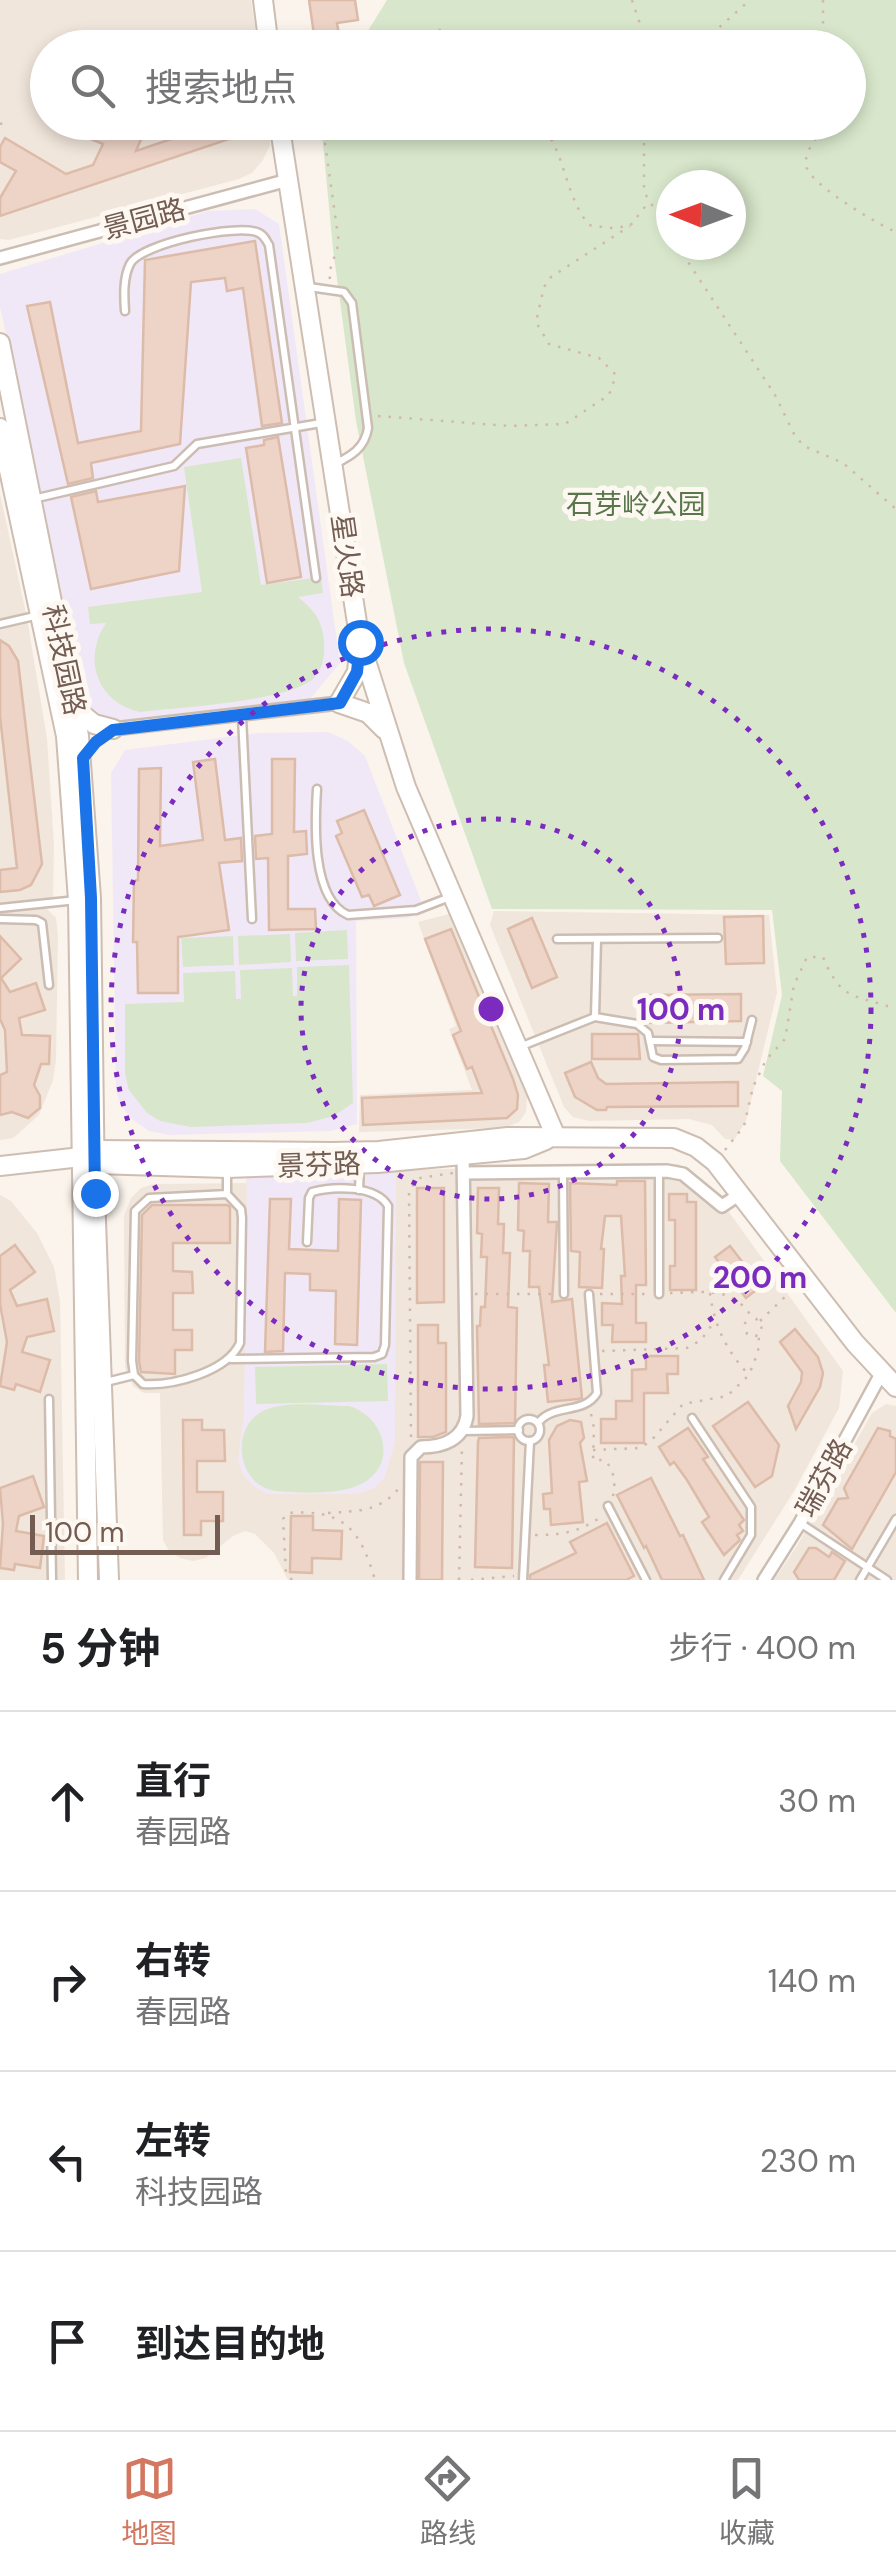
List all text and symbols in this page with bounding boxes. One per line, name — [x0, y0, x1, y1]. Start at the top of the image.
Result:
search box — [30, 30, 866, 140]
icon: search — [65, 58, 120, 113]
text: 搜索地点 — [145, 63, 297, 113]
north arrow — [656, 170, 746, 260]
street label: 景园路 — [99, 190, 189, 248]
park label: 石芽岭公园 — [566, 486, 706, 523]
street label: 星火路 — [323, 512, 371, 600]
street label: 科技园路 — [34, 601, 94, 719]
route start — [338, 620, 384, 666]
text: 100 m — [637, 990, 725, 1029]
centre of rings — [473, 991, 509, 1027]
street label: 景芬路 — [276, 1145, 362, 1185]
route end — [73, 1171, 119, 1217]
text: 200 m — [713, 1258, 807, 1297]
street label: 瑞芬路 — [787, 1432, 861, 1524]
scale bar — [30, 1510, 220, 1554]
text: 100 m — [45, 1514, 124, 1551]
text: 5 分钟 — [40, 1621, 160, 1676]
text: 步行 · 400 m — [668, 1627, 856, 1669]
text: 直行 — [135, 1756, 211, 1806]
icon: ahead — [40, 1774, 95, 1829]
text: 30 m — [778, 1780, 856, 1822]
text: 春园路 — [135, 1811, 231, 1853]
text: 右转 — [135, 1936, 211, 1986]
icon: right — [40, 1954, 95, 2009]
text: 140 m — [768, 1960, 856, 2002]
text: 春园路 — [135, 1991, 231, 2033]
text: 左转 — [135, 2116, 211, 2166]
icon: left — [40, 2134, 95, 2189]
text: 230 m — [760, 2140, 856, 2182]
text: 科技园路 — [135, 2171, 263, 2213]
icon: arrive — [40, 2314, 95, 2369]
text: 到达目的地 — [135, 2319, 325, 2369]
tab: 地图 — [121, 2451, 177, 2552]
tab: 路线 — [420, 2451, 476, 2552]
tab: 收藏 — [719, 2451, 775, 2552]

